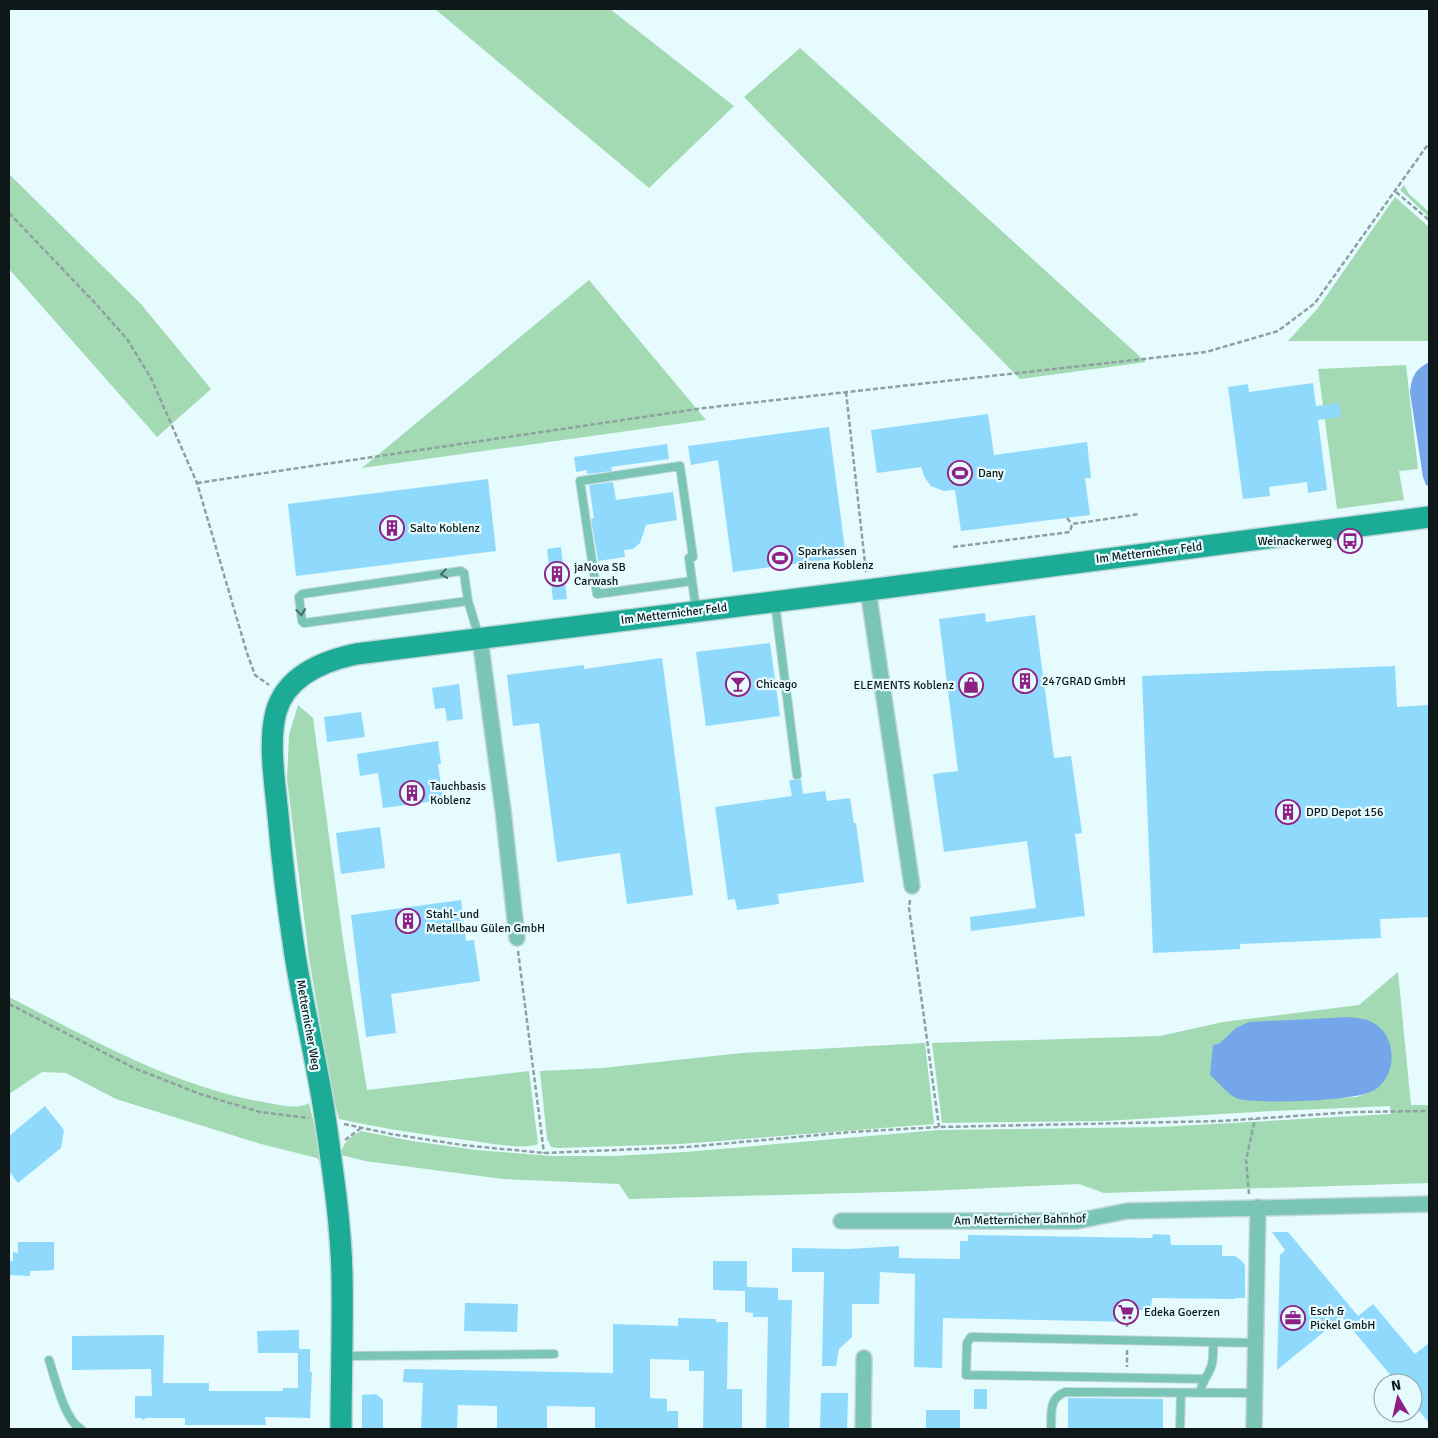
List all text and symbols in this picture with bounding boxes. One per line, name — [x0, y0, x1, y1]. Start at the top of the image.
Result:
sports icon: Dany — [947, 460, 973, 486]
place label: Dany — [978, 466, 1004, 481]
building icon: Salto Koblenz — [379, 515, 405, 541]
place label: Salto Koblenz — [410, 521, 480, 536]
bus stop icon: Weinackerweg — [1337, 528, 1363, 554]
place label: Weinackerweg — [1257, 534, 1332, 549]
street label: Im Metternicher Feld — [1095, 539, 1203, 567]
place label: Sparkassen airena Koblenz — [798, 544, 874, 573]
sports icon: Sparkassen airena Koblenz — [767, 545, 793, 571]
place label: jaNova SB Carwash — [574, 560, 626, 589]
building icon: jaNova SB Carwash — [544, 561, 570, 587]
one-way arrow — [439, 568, 447, 579]
street label: Im Metternicher Feld — [620, 600, 728, 628]
one-way arrow — [295, 608, 306, 616]
building icon: 247GRAD GmbH — [1012, 668, 1038, 694]
bar icon: Chicago — [725, 671, 751, 697]
shop icon: ELEMENTS Koblenz — [958, 672, 984, 698]
place label: 247GRAD GmbH — [1042, 674, 1126, 689]
place label: Chicago — [756, 677, 797, 692]
place label: ELEMENTS Koblenz — [854, 678, 954, 693]
place label: Tauchbasis Koblenz — [430, 779, 486, 808]
building icon: Tauchbasis Koblenz — [399, 780, 425, 806]
building icon: DPD Depot 156 — [1275, 799, 1301, 825]
place label: DPD Depot 156 — [1306, 805, 1384, 820]
place label: Stahl- und Metallbau Gülen GmbH — [426, 907, 545, 936]
building icon: Stahl- und Metallbau Gülen GmbH — [395, 908, 421, 934]
street label: Metternicher Weg — [293, 979, 323, 1071]
street label: Am Metternicher Bahnhof — [954, 1211, 1087, 1229]
supermarket icon: Edeka Goerzen — [1113, 1299, 1139, 1325]
place label: Esch & Pickel GmbH — [1310, 1304, 1375, 1333]
place label: Edeka Goerzen — [1144, 1305, 1220, 1320]
office icon: Esch & Pickel GmbH — [1280, 1305, 1306, 1331]
north arrow — [1373, 1373, 1423, 1423]
text: N — [1390, 1376, 1402, 1395]

